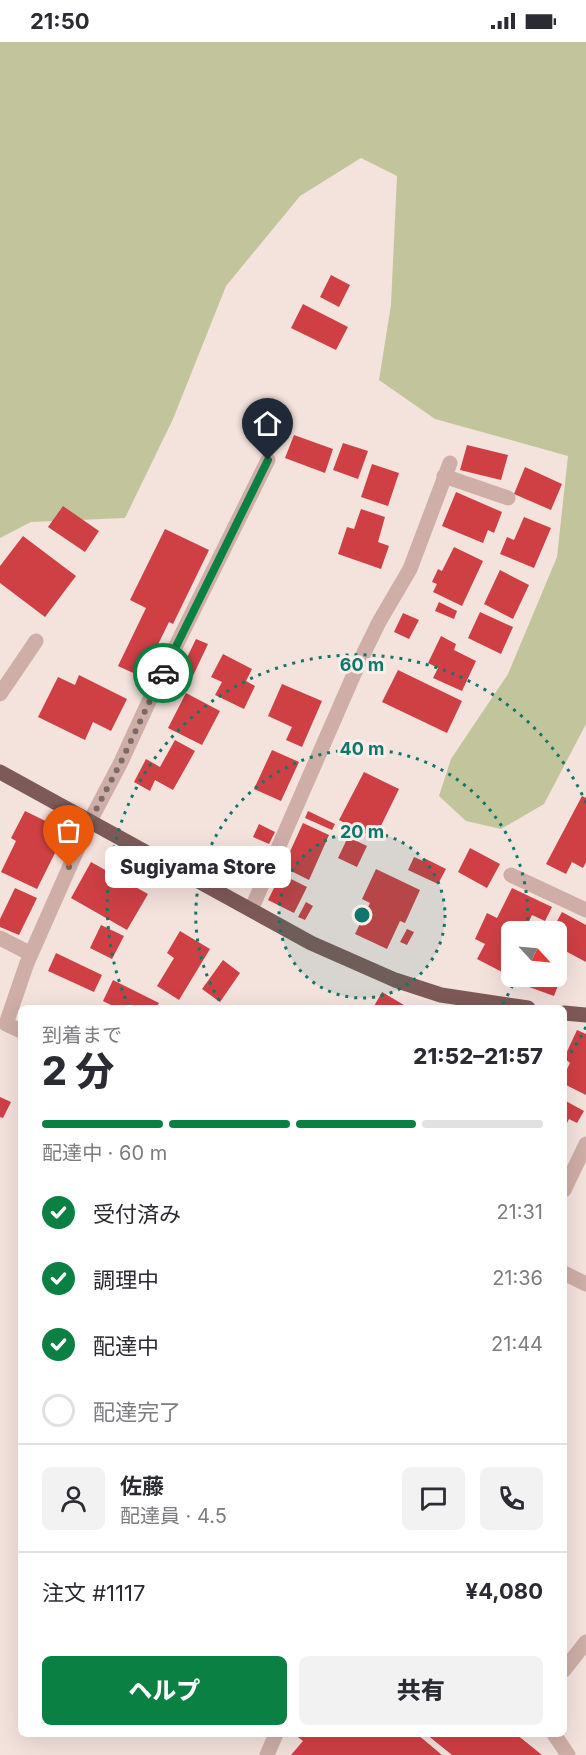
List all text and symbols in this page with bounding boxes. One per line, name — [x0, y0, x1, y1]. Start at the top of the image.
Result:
text: 21:50 — [30, 8, 90, 34]
pin — [242, 398, 293, 460]
icon: home — [251, 407, 284, 440]
courier — [133, 643, 193, 703]
text: 60 m — [340, 654, 384, 675]
icon: car — [147, 657, 180, 690]
text: 40 m — [340, 738, 385, 759]
pin — [43, 805, 94, 867]
icon: bag — [52, 814, 85, 847]
text: 20 m — [340, 821, 384, 842]
callout: Sugiyama Store — [105, 846, 291, 888]
text: Sugiyama Store — [120, 855, 276, 879]
centre of rings — [352, 905, 372, 925]
north arrow — [501, 921, 567, 987]
map controls — [501, 921, 567, 987]
text: 到着まで — [42, 1023, 122, 1047]
text: 21:52–21:57 — [413, 1043, 543, 1069]
text: 2 分 — [42, 1047, 114, 1094]
text: 配達中 · 60 m — [42, 1141, 167, 1165]
icon: check — [42, 1196, 75, 1229]
text: 21:31 — [496, 1200, 543, 1224]
text: 受付済み — [93, 1201, 181, 1227]
icon: check — [42, 1262, 75, 1295]
text: 21:36 — [492, 1266, 543, 1290]
text: 調理中 — [93, 1267, 159, 1293]
icon: check — [42, 1328, 75, 1361]
text: 21:44 — [491, 1332, 543, 1356]
text: 配達中 — [93, 1333, 159, 1359]
text: 配達完了 — [93, 1399, 181, 1425]
button: person — [42, 1467, 105, 1530]
button: chat — [402, 1467, 465, 1530]
button: phone — [480, 1467, 543, 1530]
text: 佐藤 — [120, 1473, 164, 1499]
text: 配達員 · 4.5 — [120, 1504, 227, 1528]
text: ¥4,080 — [466, 1578, 543, 1604]
text: 注文 #1117 — [42, 1580, 145, 1606]
button: ヘルプ — [42, 1656, 287, 1725]
button: 共有 — [299, 1656, 543, 1725]

